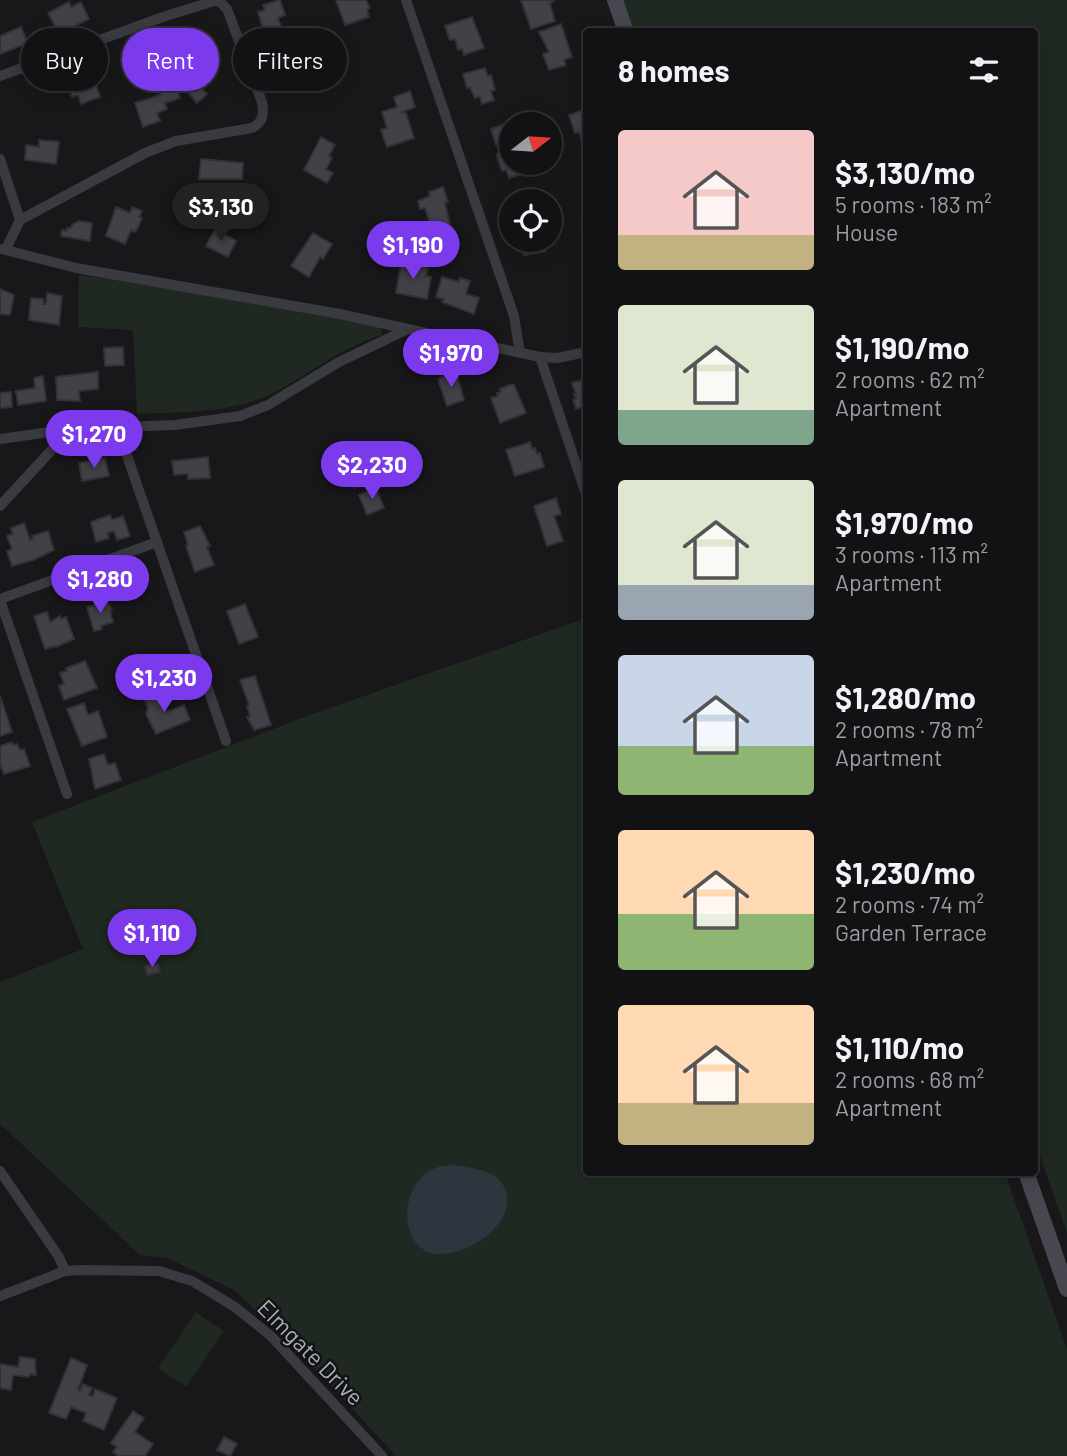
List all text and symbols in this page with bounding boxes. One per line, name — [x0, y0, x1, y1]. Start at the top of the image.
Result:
chip: Buy — [21, 28, 108, 91]
chip: Rent — [122, 28, 219, 91]
chip: Filters — [233, 28, 347, 91]
icon: filters — [965, 51, 1003, 89]
text: 8 homes — [618, 52, 729, 88]
north arrow — [499, 112, 562, 175]
map controls — [499, 112, 562, 252]
text: $3,130/mo — [835, 154, 975, 190]
icon: home — [674, 158, 758, 242]
pin: $3,130 — [164, 184, 278, 243]
button: locate — [499, 189, 562, 252]
text: 5 rooms · 183 m² — [835, 190, 992, 218]
text: $3,130 — [188, 192, 254, 220]
text: House — [835, 218, 898, 246]
pin: $1,190 — [356, 222, 470, 281]
text: $1,190 — [383, 230, 443, 258]
text: $1,190/mo — [835, 329, 969, 365]
pin: $1,970 — [394, 330, 508, 389]
icon: home — [674, 333, 758, 417]
text: $1,970 — [419, 338, 483, 366]
text: 2 rooms · 62 m² — [835, 365, 985, 393]
text: Apartment — [835, 393, 942, 421]
pin: $1,270 — [37, 410, 151, 470]
text: $1,270 — [62, 419, 126, 447]
pin: $2,230 — [315, 442, 429, 501]
text: $2,230 — [337, 450, 407, 478]
text: $1,970/mo — [835, 504, 974, 540]
icon: home — [674, 508, 758, 592]
text: 3 rooms · 113 m² — [835, 540, 988, 568]
pin: $1,280 — [43, 556, 157, 615]
text: $1,280 — [67, 564, 133, 592]
text: Apartment — [835, 568, 942, 596]
pin: $1,230 — [107, 654, 221, 714]
text: $1,230 — [131, 663, 197, 691]
text: $1,280/mo — [835, 679, 976, 715]
icon: home — [674, 683, 758, 767]
text: 2 rooms · 78 m² — [835, 715, 983, 743]
text: Apartment — [835, 743, 942, 771]
text: $1,230/mo — [835, 854, 975, 890]
icon: home — [674, 858, 758, 942]
text: 2 rooms · 74 m² — [835, 890, 984, 918]
pin: $1,110 — [95, 909, 209, 969]
text: $1,110 — [124, 918, 180, 946]
text: Garden Terrace — [835, 918, 987, 946]
text: $1,110/mo — [835, 1029, 964, 1065]
icon: home — [674, 1033, 758, 1117]
text: 2 rooms · 68 m² — [835, 1065, 984, 1093]
text: Apartment — [835, 1093, 942, 1121]
street label: Elmgate Drive — [252, 1293, 370, 1411]

